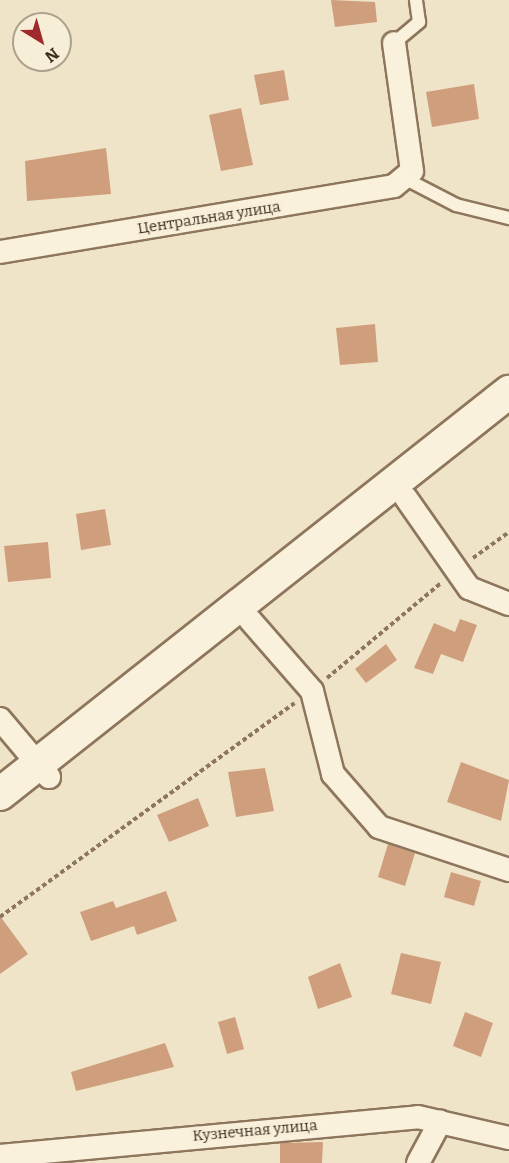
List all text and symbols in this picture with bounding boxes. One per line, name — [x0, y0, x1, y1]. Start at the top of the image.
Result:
north arrow — [12, 12, 72, 72]
text: N — [41, 44, 63, 66]
street label: Центральная улица — [136, 198, 282, 238]
street label: Кузнечная улица — [192, 1117, 318, 1145]

